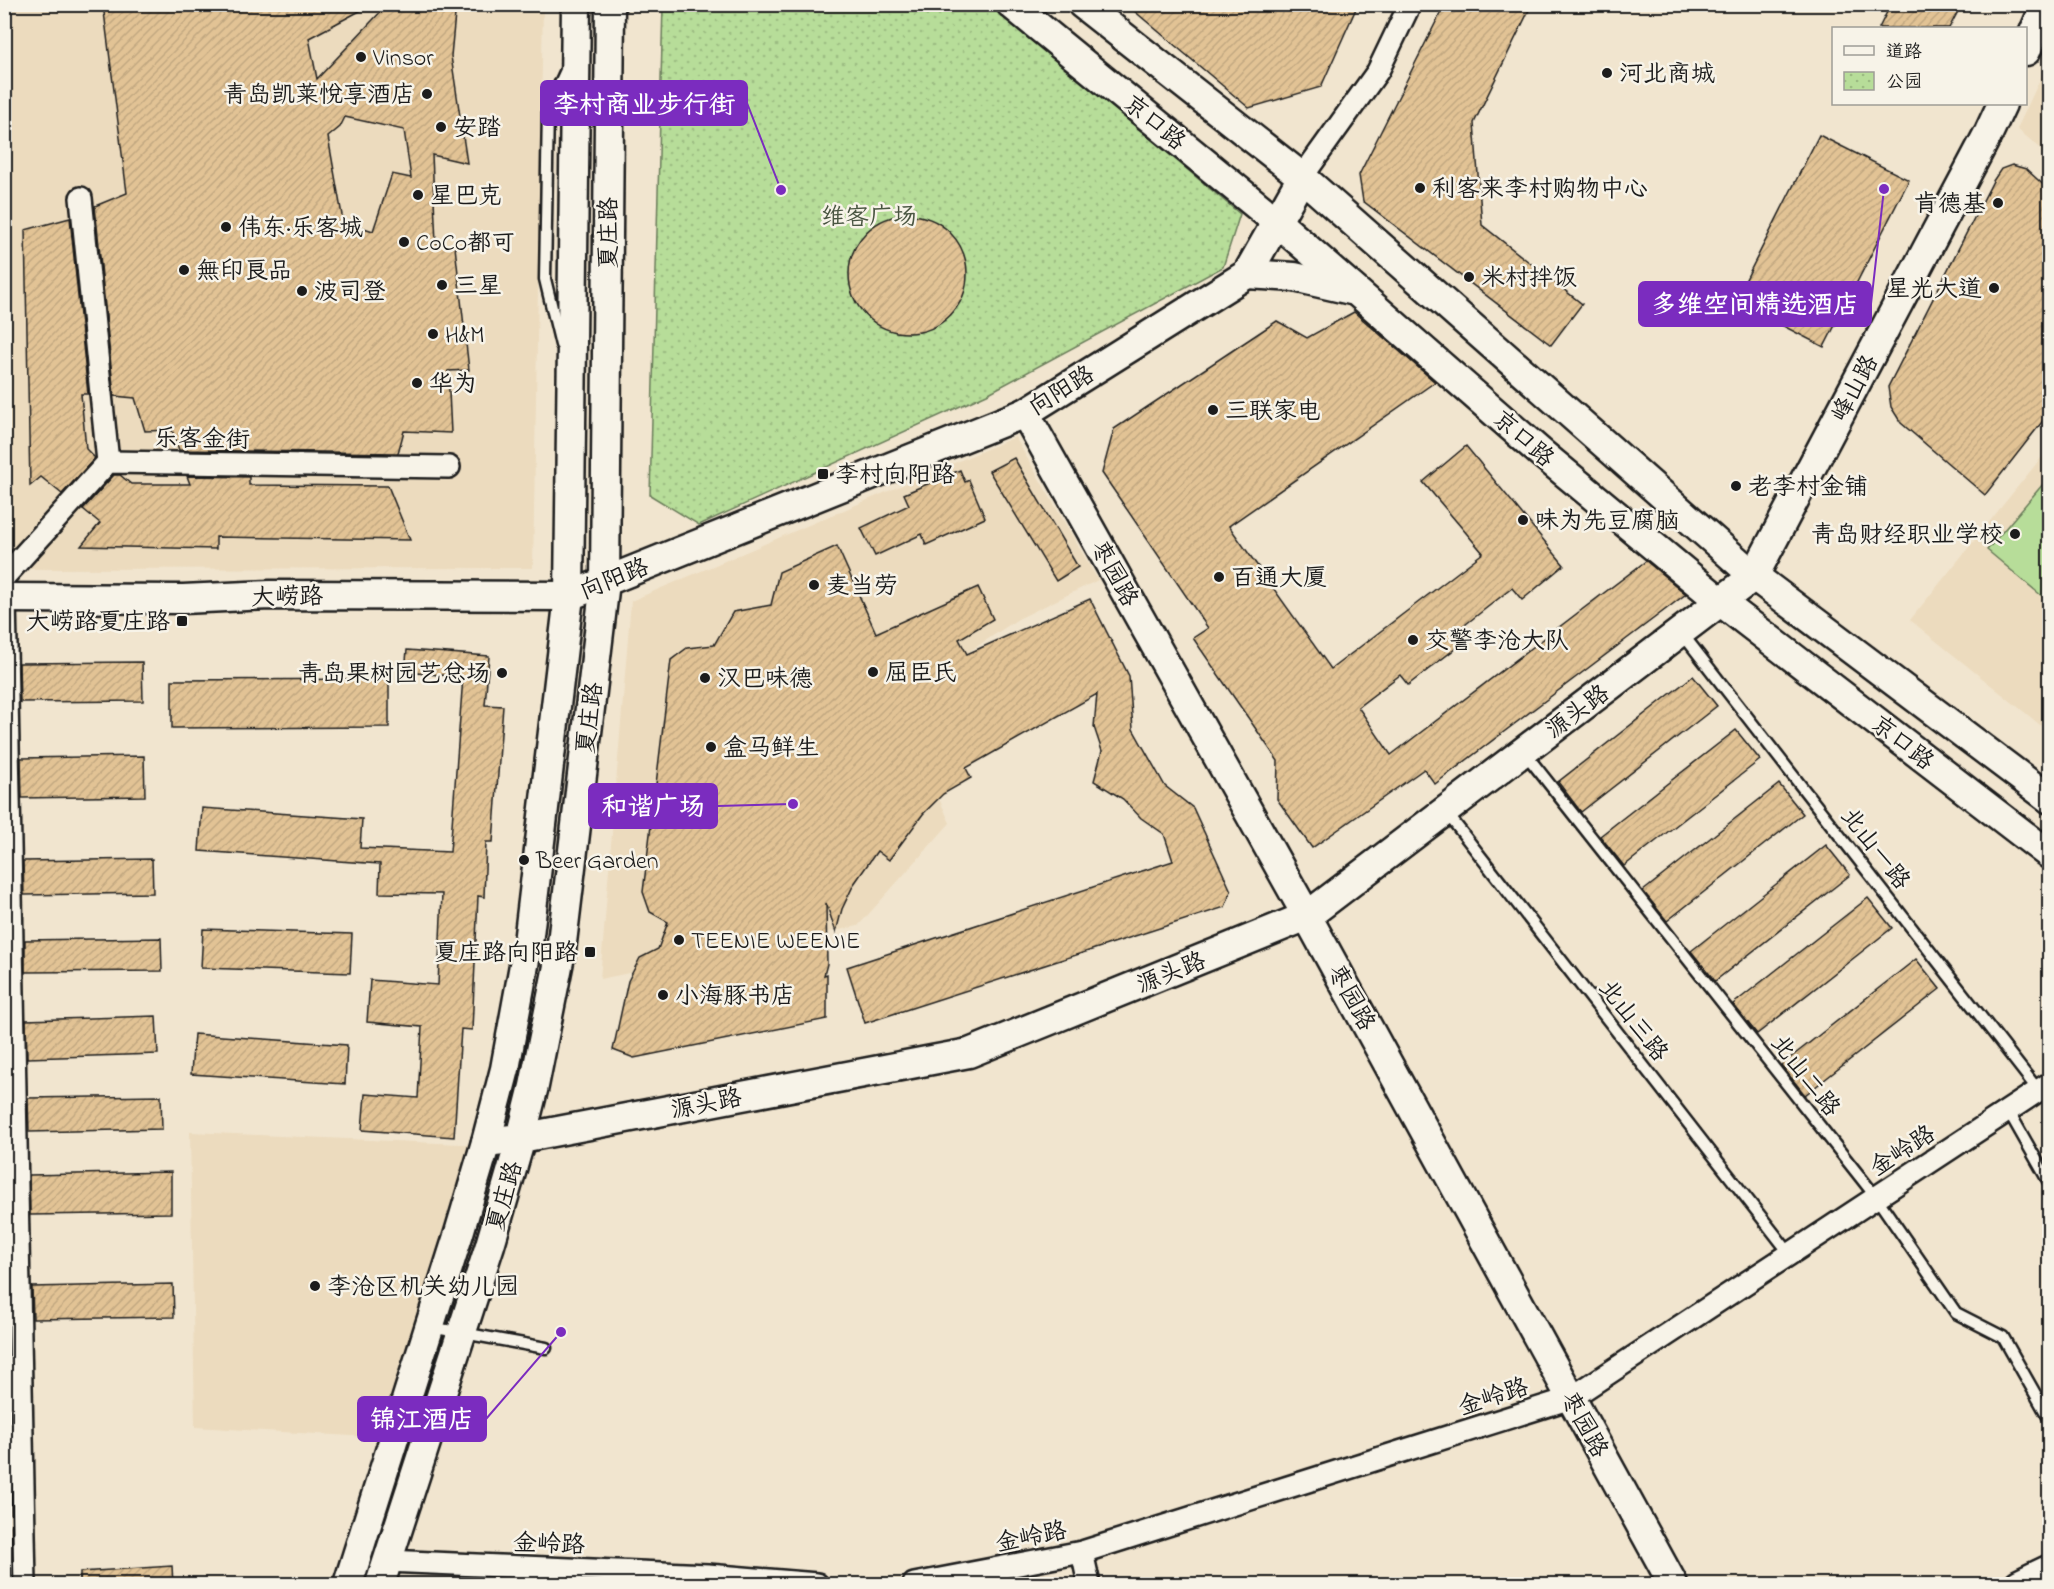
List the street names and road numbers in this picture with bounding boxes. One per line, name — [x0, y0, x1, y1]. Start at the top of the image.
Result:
street label: 京口路 — [1114, 88, 1192, 160]
street label: 夏庄路 — [593, 197, 628, 269]
street label: 峰山路 — [1824, 349, 1889, 429]
street label: 向阳路 — [1023, 358, 1102, 426]
street label: 京口路 — [1484, 403, 1561, 477]
street label: 乐客金街 — [154, 422, 250, 459]
street label: 枣园路 — [1080, 534, 1146, 614]
street label: 向阳路 — [575, 551, 655, 610]
street label: 大崂路 — [251, 580, 323, 617]
street label: 源头路 — [1539, 677, 1618, 749]
street label: 夏庄路 — [570, 680, 613, 756]
street label: 京口路 — [1862, 708, 1941, 780]
street label: 北山一路 — [1831, 801, 1917, 898]
street label: 源头路 — [1132, 945, 1212, 1004]
street label: 枣园路 — [1317, 958, 1383, 1038]
street label: 北山三路 — [1589, 973, 1675, 1070]
street label: 北山二路 — [1761, 1028, 1847, 1125]
street label: 源头路 — [668, 1081, 745, 1130]
street label: 金岭路 — [1864, 1118, 1943, 1186]
street label: 夏庄路 — [480, 1157, 533, 1236]
street label: 金岭路 — [1454, 1371, 1533, 1426]
street label: 枣园路 — [1550, 1385, 1616, 1465]
street label: 金岭路 — [993, 1514, 1070, 1563]
street label: 金岭路 — [512, 1527, 586, 1564]

